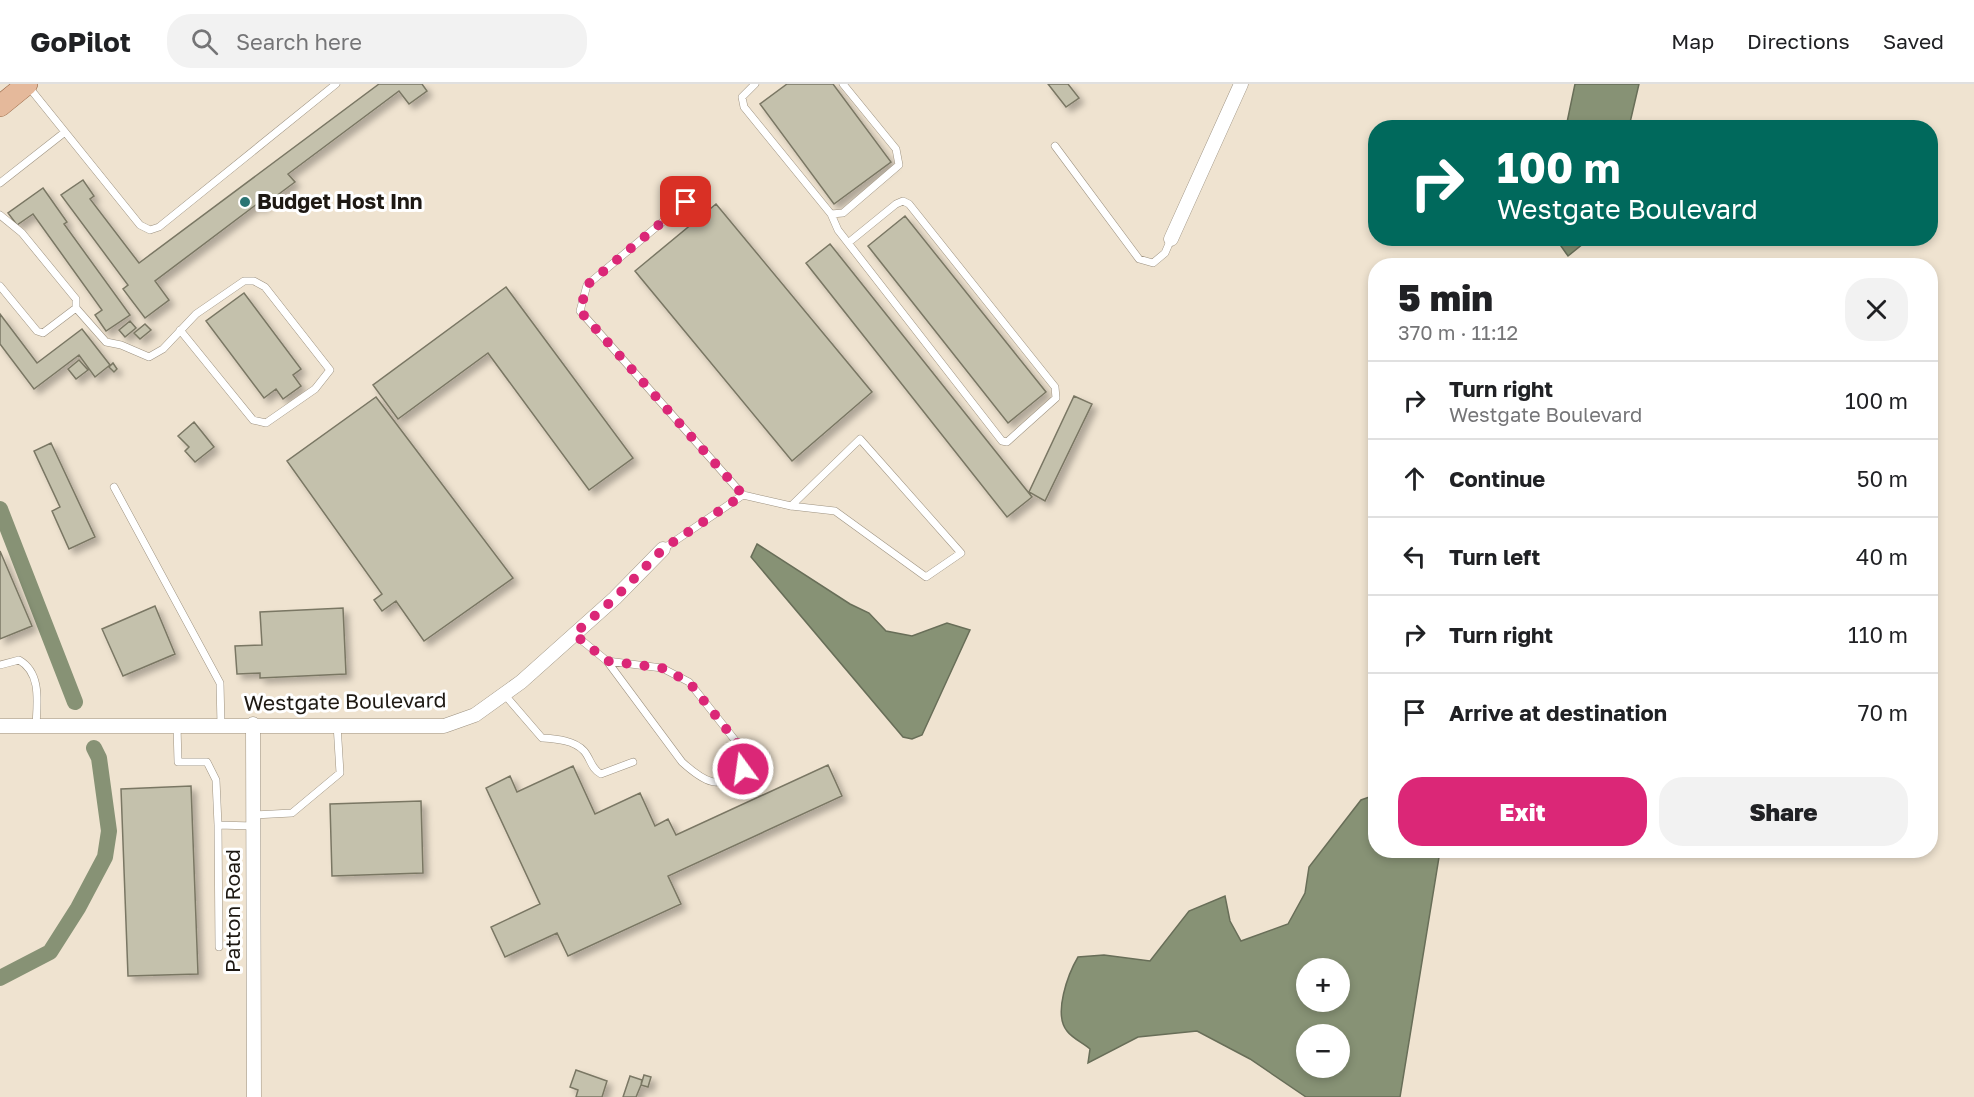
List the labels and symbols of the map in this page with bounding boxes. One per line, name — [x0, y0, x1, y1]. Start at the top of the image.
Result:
pin — [660, 176, 711, 227]
place label: Budget Host Inn — [257, 188, 422, 214]
marker: Budget Host Inn — [238, 195, 252, 209]
street label: Westgate Boulevard — [243, 686, 447, 716]
position arrow — [711, 737, 775, 801]
street label: Patton Road — [219, 849, 245, 973]

